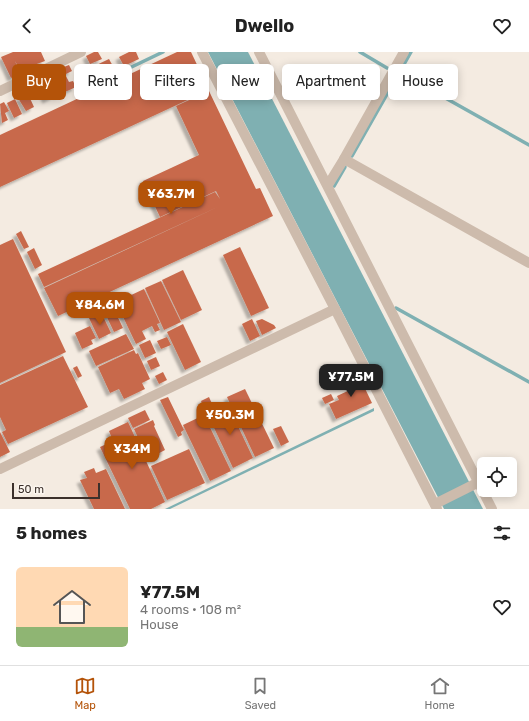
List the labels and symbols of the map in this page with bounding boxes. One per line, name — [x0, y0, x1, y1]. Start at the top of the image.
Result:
pin: ¥63.7M — [138, 181, 204, 215]
pin: ¥84.6M — [67, 292, 133, 326]
pin: ¥77.5M — [318, 364, 384, 398]
pin: ¥50.3M — [197, 402, 263, 436]
pin: ¥34M — [108, 436, 156, 470]
scale bar — [12, 481, 100, 500]

